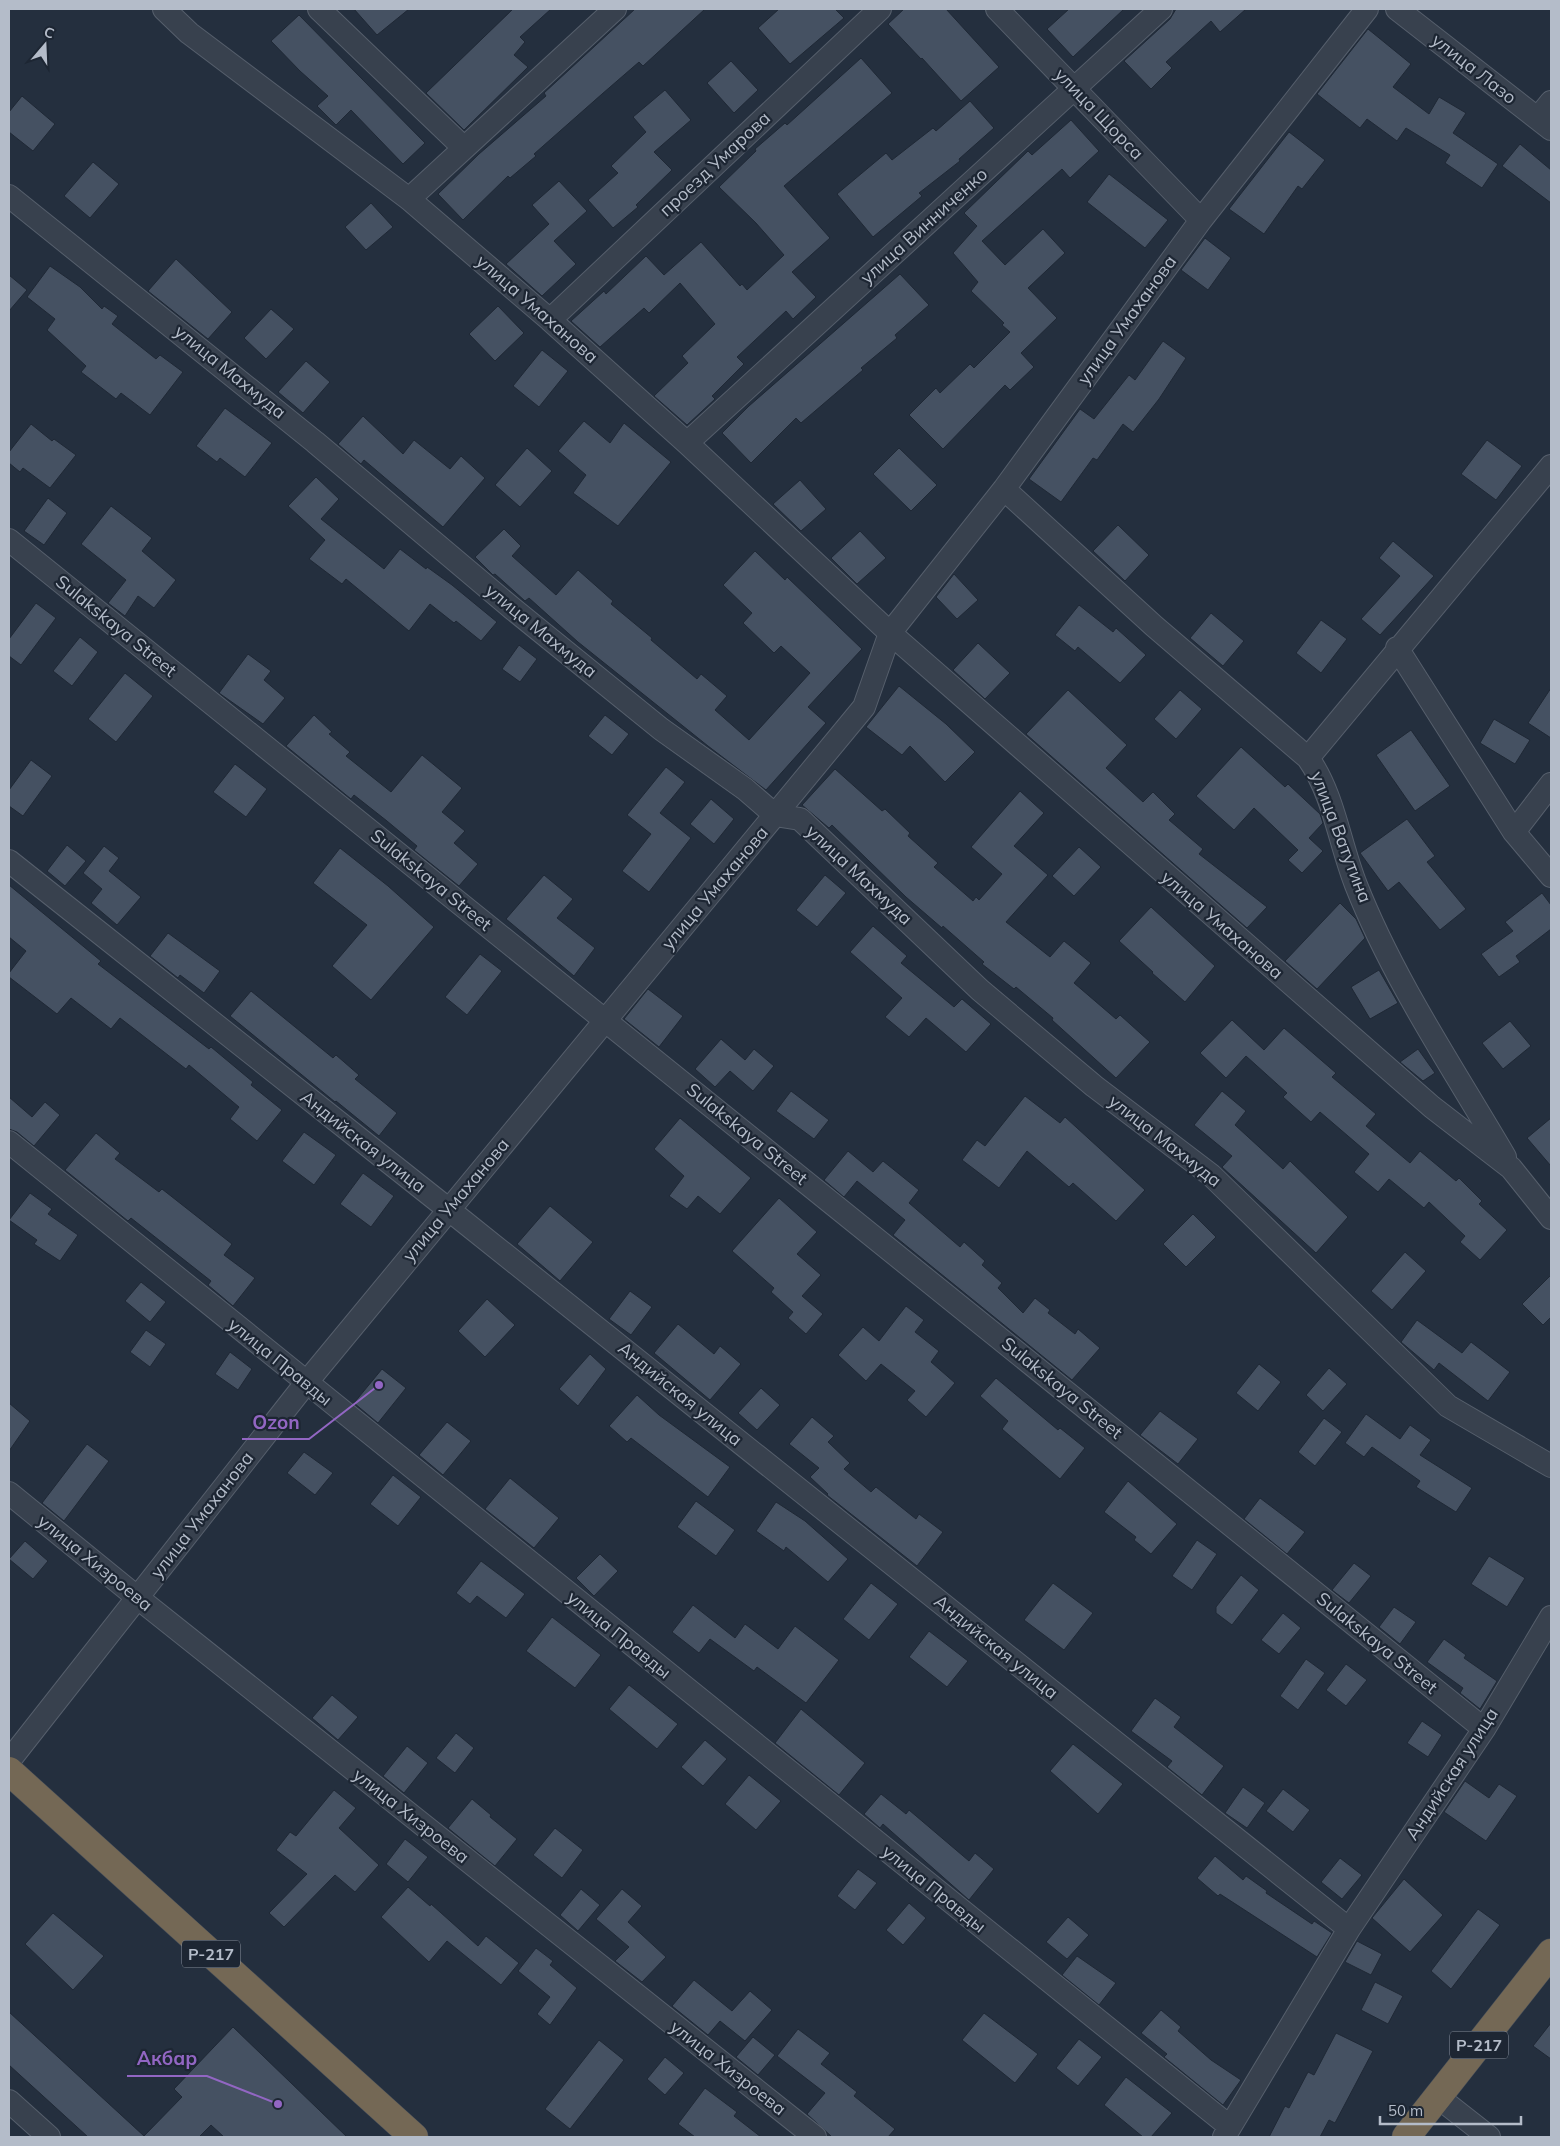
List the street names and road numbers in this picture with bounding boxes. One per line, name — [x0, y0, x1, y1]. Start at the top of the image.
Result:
street label: улица Лазо — [1427, 28, 1521, 109]
street label: улица Щорса — [1050, 63, 1149, 164]
street label: проезд Умарова — [654, 106, 775, 221]
street label: улица Винниченко — [855, 162, 992, 289]
street label: улица Умаханова — [472, 249, 603, 368]
street label: улица Умаханова — [1072, 251, 1181, 389]
street label: улица Махмуда — [170, 320, 291, 424]
street label: Sulakskaya Street — [51, 570, 182, 682]
street label: улица Махмуда — [481, 579, 602, 683]
street label: улица Ватутина — [1306, 768, 1377, 906]
street label: улица Махмуда — [801, 820, 917, 930]
street label: улица Умаханова — [656, 821, 773, 954]
street label: Sulakskaya Street — [366, 824, 497, 936]
street label: улица Умаханова — [1157, 865, 1288, 984]
street label: Sulakskaya Street — [682, 1078, 813, 1190]
street label: Андийская улица — [296, 1085, 431, 1198]
street label: улица Махмуда — [1104, 1089, 1226, 1192]
street label: улица Умаханова — [397, 1133, 514, 1266]
street label: улица Правды — [224, 1313, 337, 1411]
street label: Sulakskaya Street — [997, 1332, 1128, 1444]
street label: Андийская улица — [614, 1336, 747, 1451]
street label: улица Умаханова — [145, 1447, 258, 1583]
street label: улица Хизроева — [33, 1509, 157, 1616]
street label: улица Правды — [563, 1586, 676, 1684]
street label: Sulakskaya Street — [1312, 1587, 1443, 1699]
street label: Андийская улица — [930, 1589, 1063, 1704]
street label: Андийская улица — [1400, 1703, 1503, 1844]
street label: улица Хизроева — [349, 1763, 474, 1868]
street label: улица Правды — [878, 1840, 991, 1938]
road number: Р-217 — [182, 1940, 240, 1968]
street label: улица Хизроева — [666, 2015, 791, 2120]
road number: Р-217 — [1450, 2032, 1508, 2058]

